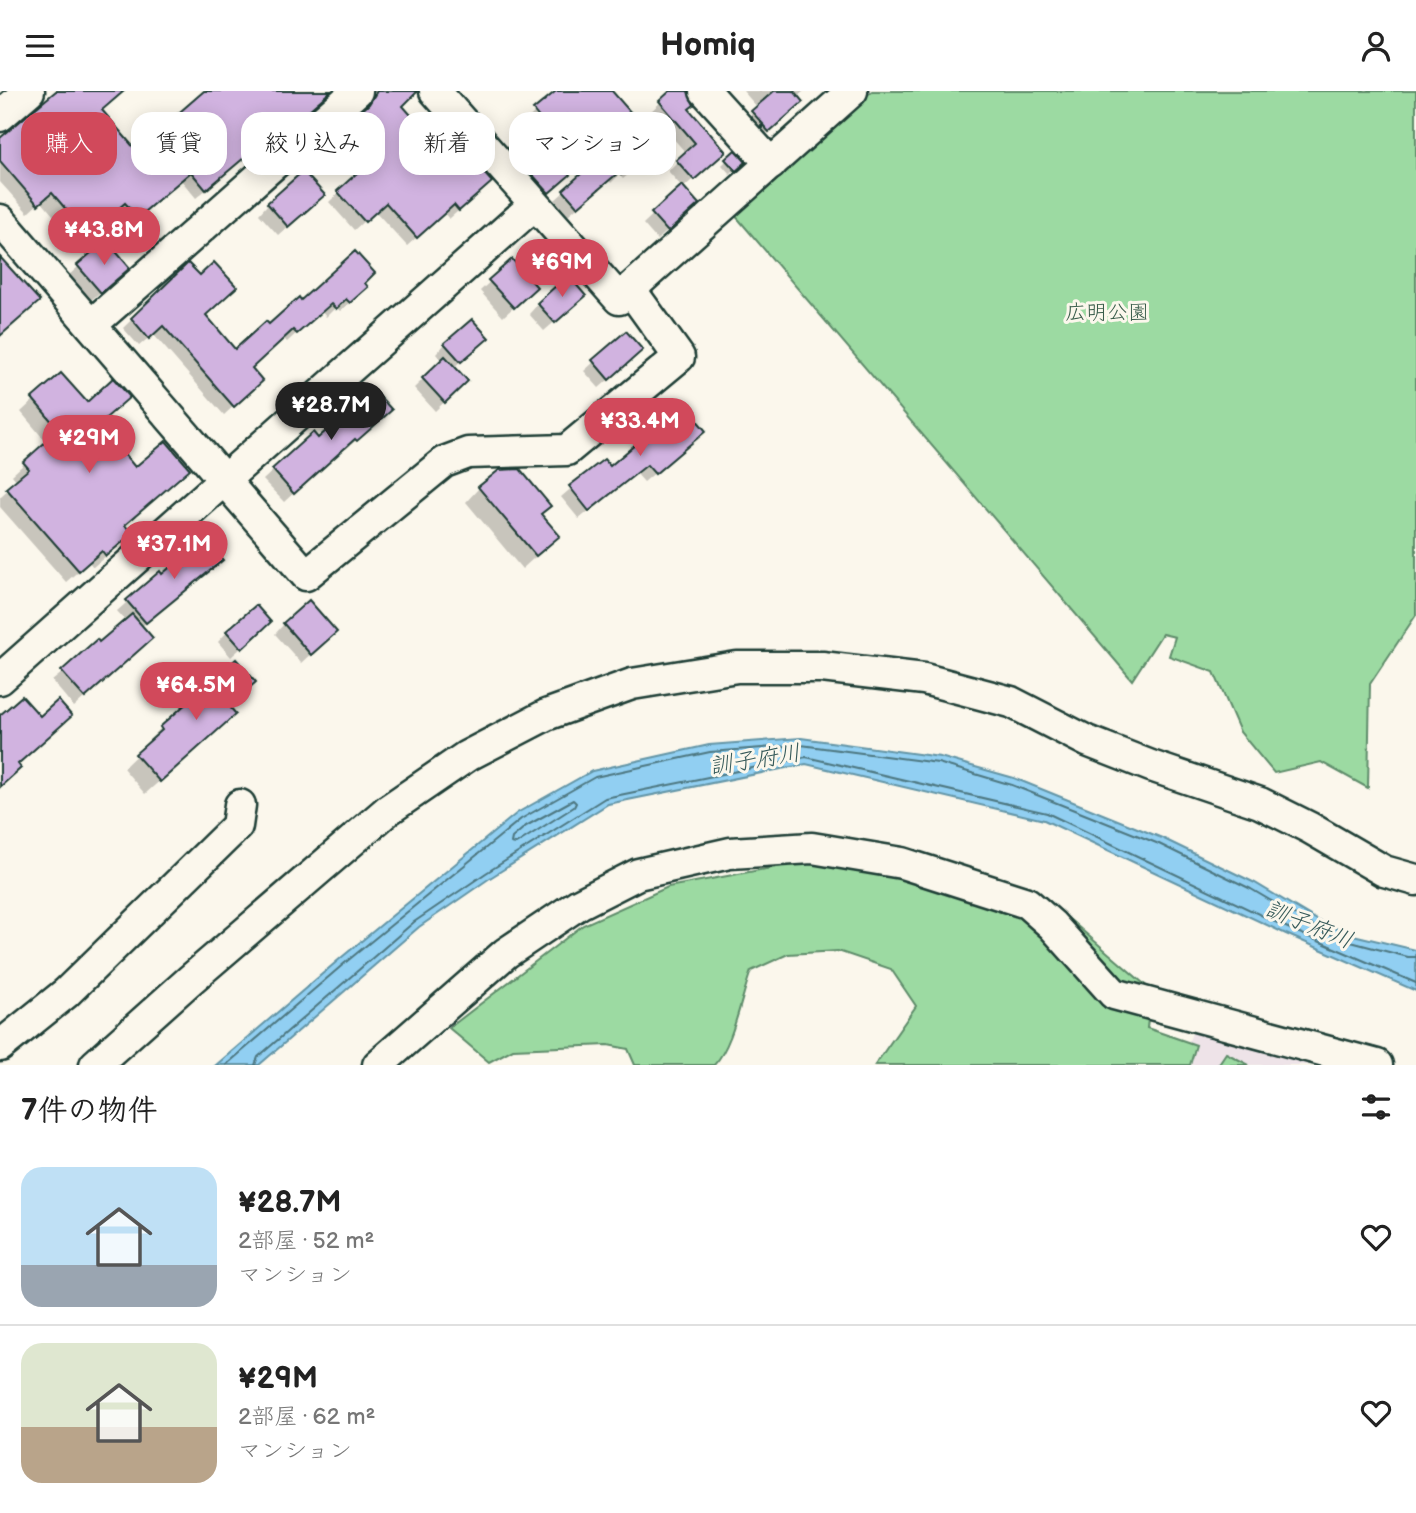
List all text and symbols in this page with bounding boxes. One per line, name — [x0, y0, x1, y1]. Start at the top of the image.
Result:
text: Homiq — [660, 26, 756, 65]
icon: menu — [21, 27, 59, 65]
icon: person — [1357, 27, 1395, 65]
chip: 購入 — [21, 112, 117, 175]
chip: 賃貸 — [131, 112, 227, 175]
chip: 絞り込み — [241, 112, 385, 175]
chip: 新着 — [399, 112, 495, 175]
chip: マンション — [509, 112, 676, 175]
pin: ¥43.8M — [47, 207, 161, 267]
text: ¥43.8M — [64, 216, 144, 244]
pin: ¥69M — [521, 239, 603, 299]
text: ¥69M — [531, 248, 593, 276]
park label: 広明公園 — [1065, 300, 1149, 325]
pin: ¥28.7M — [274, 383, 388, 442]
text: ¥28.7M — [291, 391, 371, 419]
pin: ¥33.4M — [583, 399, 697, 458]
text: ¥33.4M — [600, 407, 680, 435]
pin: ¥29M — [48, 415, 130, 475]
text: ¥29M — [58, 424, 120, 452]
pin: ¥37.1M — [117, 521, 231, 581]
text: ¥37.1M — [137, 530, 211, 558]
pin: ¥64.5M — [139, 663, 253, 722]
text: ¥64.5M — [156, 671, 236, 699]
water label: 訓子府川 — [707, 739, 803, 781]
water label: 訓子府川 — [1261, 895, 1357, 955]
icon: filters — [1357, 1088, 1395, 1126]
text: 7件の物件 — [21, 1093, 158, 1129]
text: ¥28.7M — [238, 1185, 341, 1221]
icon: home — [77, 1195, 161, 1279]
icon: heart — [1357, 1218, 1395, 1256]
text: 2部屋 · 52 m² — [238, 1227, 374, 1255]
text: マンション — [238, 1261, 352, 1289]
text: ¥29M — [238, 1361, 318, 1397]
icon: home — [77, 1371, 161, 1455]
icon: heart — [1357, 1394, 1395, 1432]
text: 2部屋 · 62 m² — [238, 1403, 375, 1431]
text: マンション — [238, 1437, 352, 1465]

